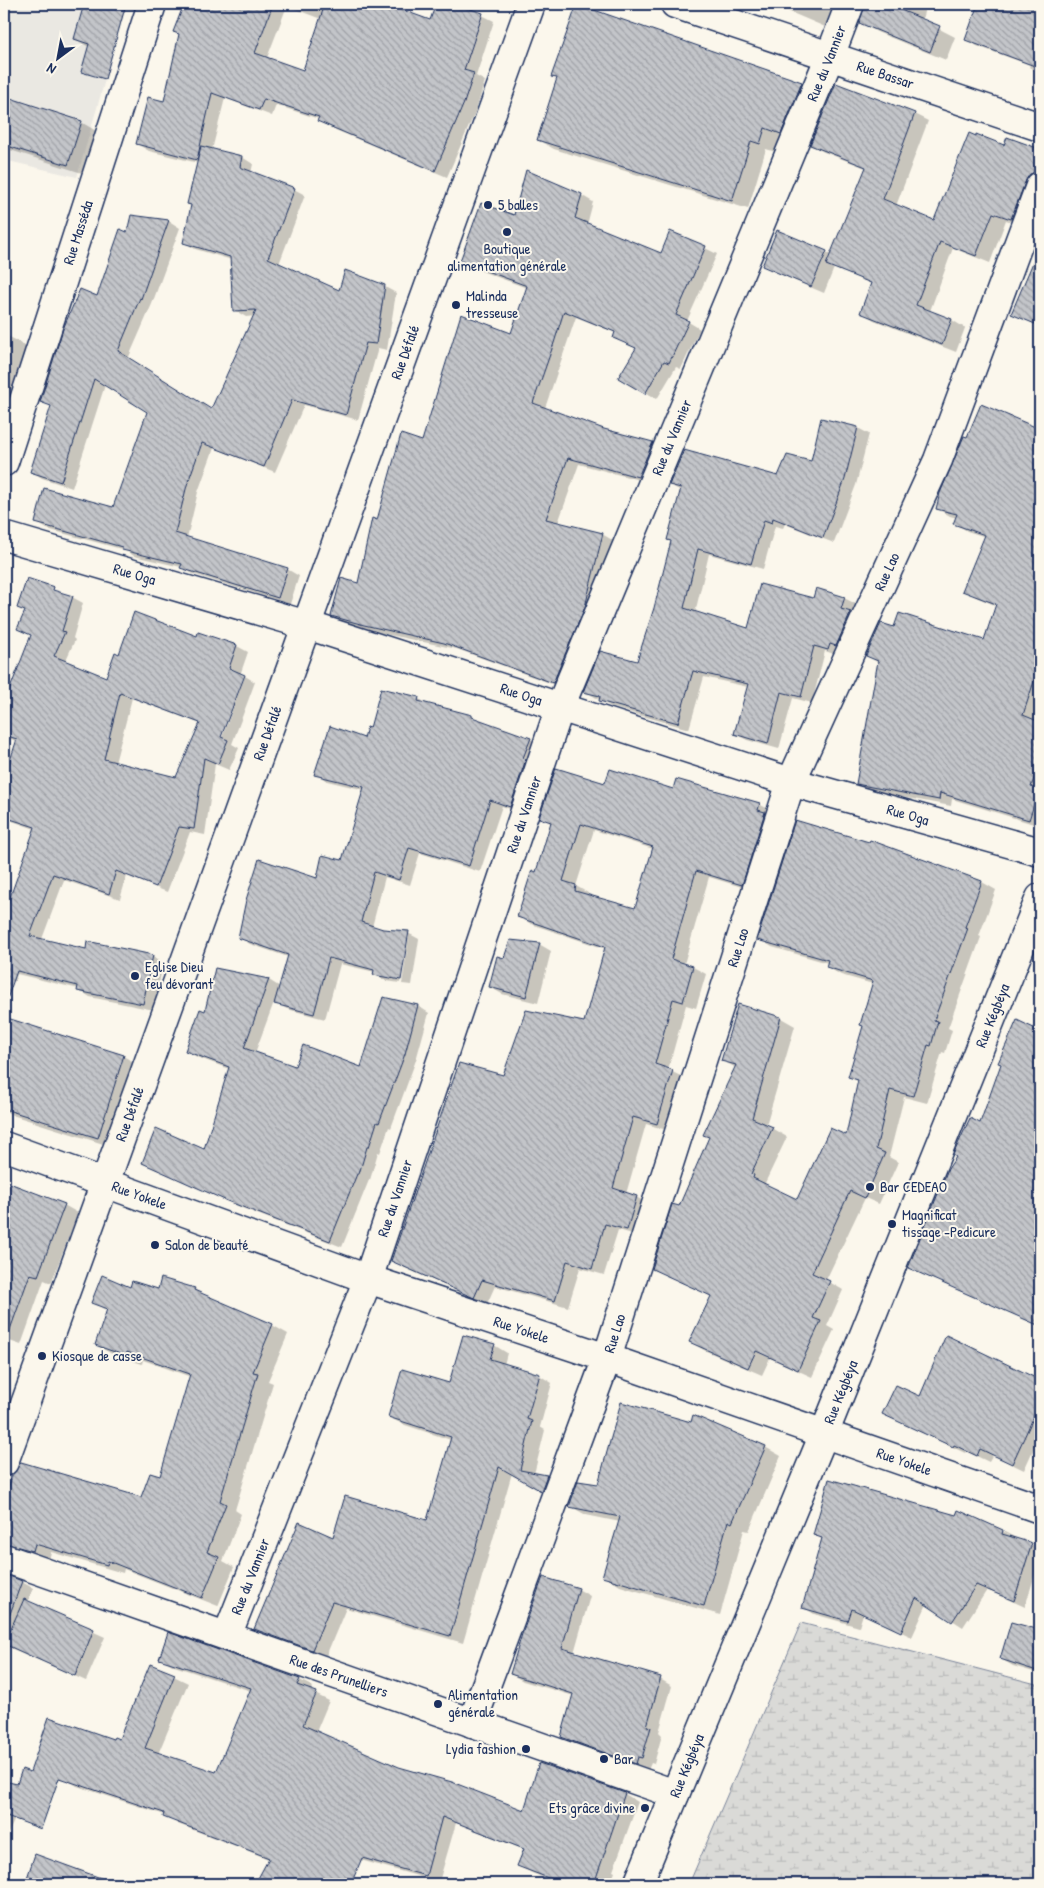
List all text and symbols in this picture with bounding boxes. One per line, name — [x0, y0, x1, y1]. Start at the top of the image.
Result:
street label: Rue du Vannier — [801, 22, 851, 104]
north arrow — [32, 32, 82, 82]
street label: Rue Bassar — [854, 55, 917, 94]
text: N — [42, 59, 59, 79]
place label: 5 balles — [498, 194, 538, 215]
street label: Rue Masséda — [57, 198, 98, 267]
marker: 5 balles — [482, 199, 494, 211]
marker: Boutique alimentation générale — [501, 226, 513, 238]
place label: Boutique alimentation générale — [447, 238, 567, 276]
place label: Malinda tresseuse — [466, 285, 518, 323]
marker: Malinda tresseuse — [450, 299, 462, 311]
street label: Rue Défalé — [385, 322, 424, 382]
street label: Rue du Vannier — [646, 396, 697, 479]
street label: Rue Lao — [869, 549, 904, 594]
street label: Rue Oga — [111, 558, 158, 590]
street label: Rue Oga — [498, 677, 545, 711]
street label: Rue Défalé — [247, 703, 286, 763]
street label: Rue du Vannier — [501, 772, 546, 856]
street label: Rue Oga — [884, 798, 932, 830]
street label: Rue Lao — [722, 925, 754, 970]
place label: Eglise Dieu feu dévorant — [145, 956, 214, 994]
marker: Eglise Dieu feu dévorant — [129, 970, 141, 982]
street label: Rue Kégbéya — [970, 980, 1014, 1051]
street label: Rue Défalé — [110, 1084, 149, 1144]
street label: Rue du Vannier — [372, 1156, 417, 1240]
street label: Rue Yokele — [109, 1175, 170, 1215]
place label: Bar CEDEAO — [880, 1176, 947, 1197]
marker: Bar CEDEAO — [864, 1181, 876, 1193]
place label: Magnificat tissage -Pedicure — [902, 1204, 996, 1242]
marker: Magnificat tissage -Pedicure — [886, 1218, 898, 1230]
place label: Salon de beauté — [165, 1234, 248, 1255]
marker: Salon de beauté — [149, 1239, 161, 1251]
street label: Rue Yokele — [491, 1310, 552, 1348]
street label: Rue Lao — [598, 1311, 630, 1355]
place label: Kiosque de casse — [52, 1345, 142, 1366]
marker: Kiosque de casse — [36, 1350, 48, 1362]
street label: Rue Kégbéya — [818, 1357, 863, 1427]
street label: Rue Yokele — [874, 1442, 935, 1480]
street label: Rue du Vannier — [225, 1535, 275, 1618]
street label: Rue des Prunelliers — [287, 1648, 391, 1702]
place label: Alimentation générale — [448, 1684, 518, 1722]
marker: Alimentation générale — [432, 1698, 444, 1710]
street label: Rue Kégbéya — [664, 1730, 709, 1801]
place label: Lydia fashion — [446, 1738, 516, 1759]
marker: Lydia fashion — [520, 1743, 532, 1755]
place label: Bar — [614, 1748, 633, 1769]
marker: Bar — [598, 1753, 610, 1765]
place label: Ets grâce divine — [549, 1797, 635, 1818]
marker: Ets grâce divine — [639, 1802, 651, 1814]

